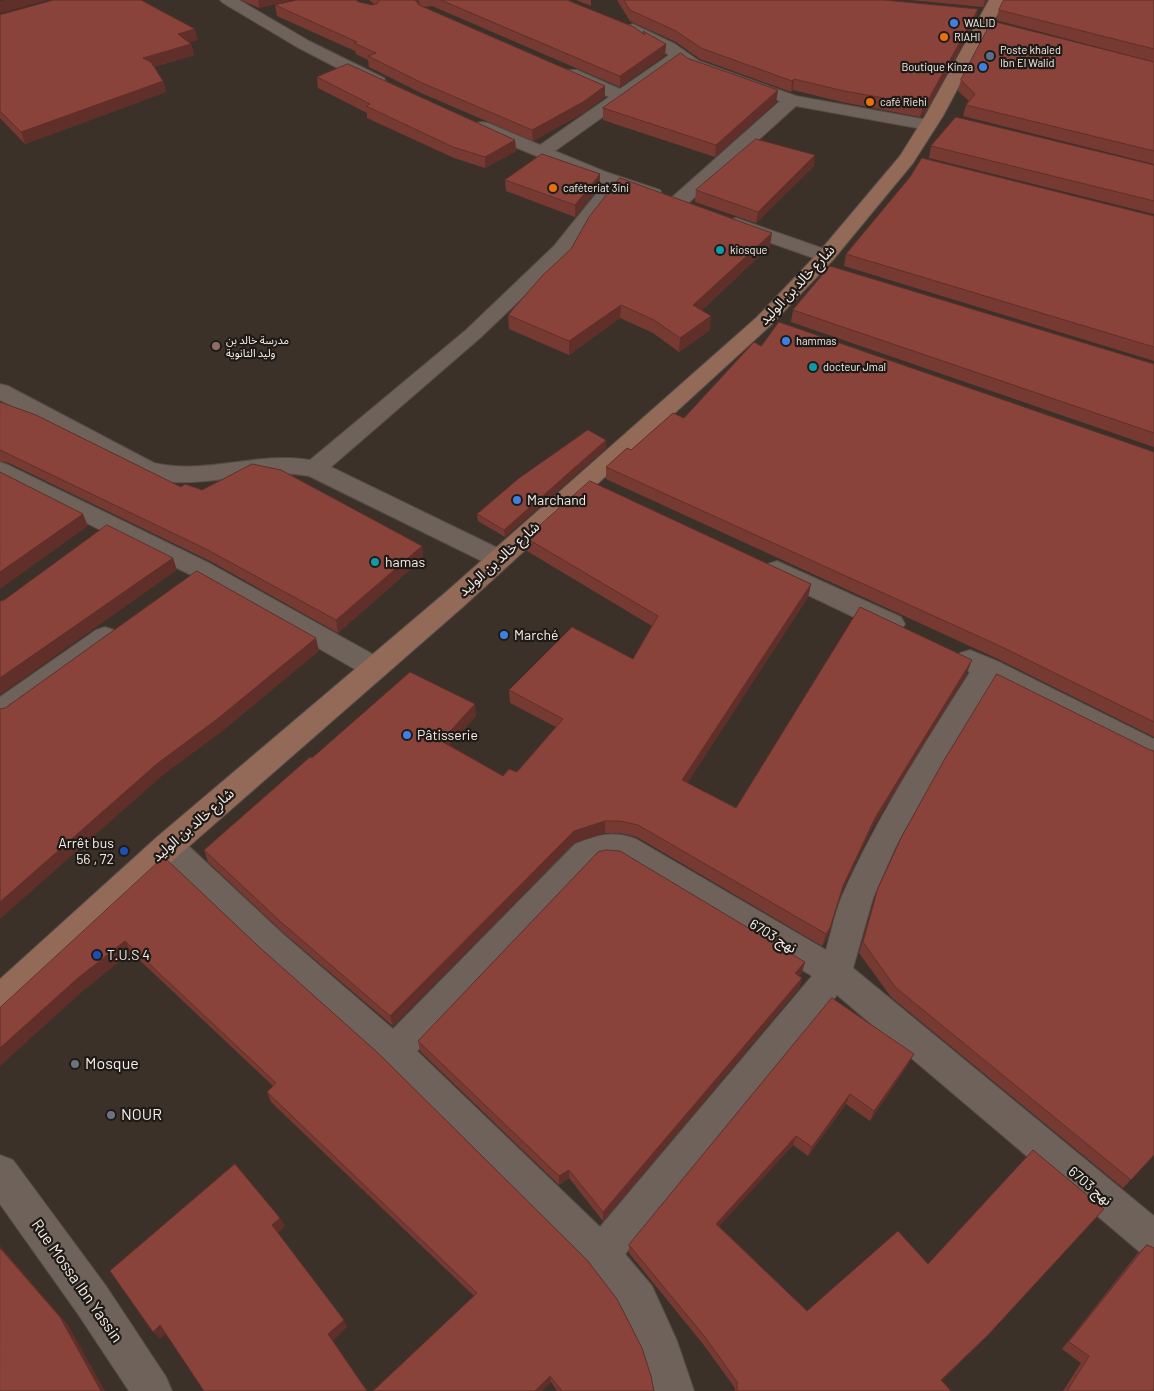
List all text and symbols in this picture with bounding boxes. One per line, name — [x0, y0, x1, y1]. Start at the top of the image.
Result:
place label: WALID — [964, 16, 995, 30]
marker: WALID — [948, 17, 960, 29]
place label: RIAHI — [954, 30, 980, 44]
marker: RIAHI — [938, 31, 950, 43]
place label: Poste khaled Ibn El Walid — [1000, 43, 1061, 69]
marker: Poste khaled Ibn El Walid — [984, 50, 996, 62]
place label: Boutique Kinza — [901, 60, 973, 74]
marker: Boutique Kinza — [977, 61, 989, 73]
place label: café Riehi — [880, 95, 927, 109]
marker: café Riehi — [864, 96, 876, 108]
place label: caféteriat 3ini — [563, 181, 629, 195]
marker: caféteriat 3ini — [547, 182, 559, 194]
street label: شارع خالد بن الوليد — [756, 242, 838, 328]
place label: kiosque — [730, 243, 767, 257]
marker: kiosque — [714, 244, 726, 256]
place label: مدرسة خالد بن وليد الثانوية — [226, 333, 289, 359]
place label: hammas — [796, 334, 837, 348]
marker: hammas — [780, 335, 792, 347]
marker: مدرسة خالد بن وليد الثانوية — [210, 340, 222, 352]
place label: docteur Jmal — [823, 360, 886, 374]
marker: docteur Jmal — [807, 361, 819, 373]
place label: Marchand — [527, 492, 586, 508]
marker: Marchand — [511, 494, 523, 506]
street label: شارع خالد بن الوليد — [455, 518, 543, 600]
place label: hamas — [385, 554, 425, 570]
marker: hamas — [369, 556, 381, 568]
place label: Marché — [514, 627, 558, 643]
marker: Marché — [498, 629, 510, 641]
place label: Pâtisserie — [417, 727, 478, 743]
marker: Pâtisserie — [401, 729, 413, 741]
street label: شارع خالد بن الوليد — [149, 785, 237, 865]
place label: Arrêt bus 56 , 72 — [58, 835, 114, 868]
marker: Arrêt bus 56 , 72 — [118, 845, 130, 857]
street label: نهج 6703 — [747, 915, 799, 957]
place label: T.U.S 4 — [107, 947, 150, 963]
marker: T.U.S 4 — [91, 949, 103, 961]
place label: Mosque — [85, 1054, 139, 1074]
marker: Mosque — [69, 1058, 81, 1070]
place label: NOUR — [121, 1105, 162, 1125]
marker: NOUR — [105, 1109, 117, 1121]
street label: نهج 6703 — [1065, 1163, 1115, 1209]
street label: Rue Mossa Ibn Yassin — [27, 1216, 127, 1346]

